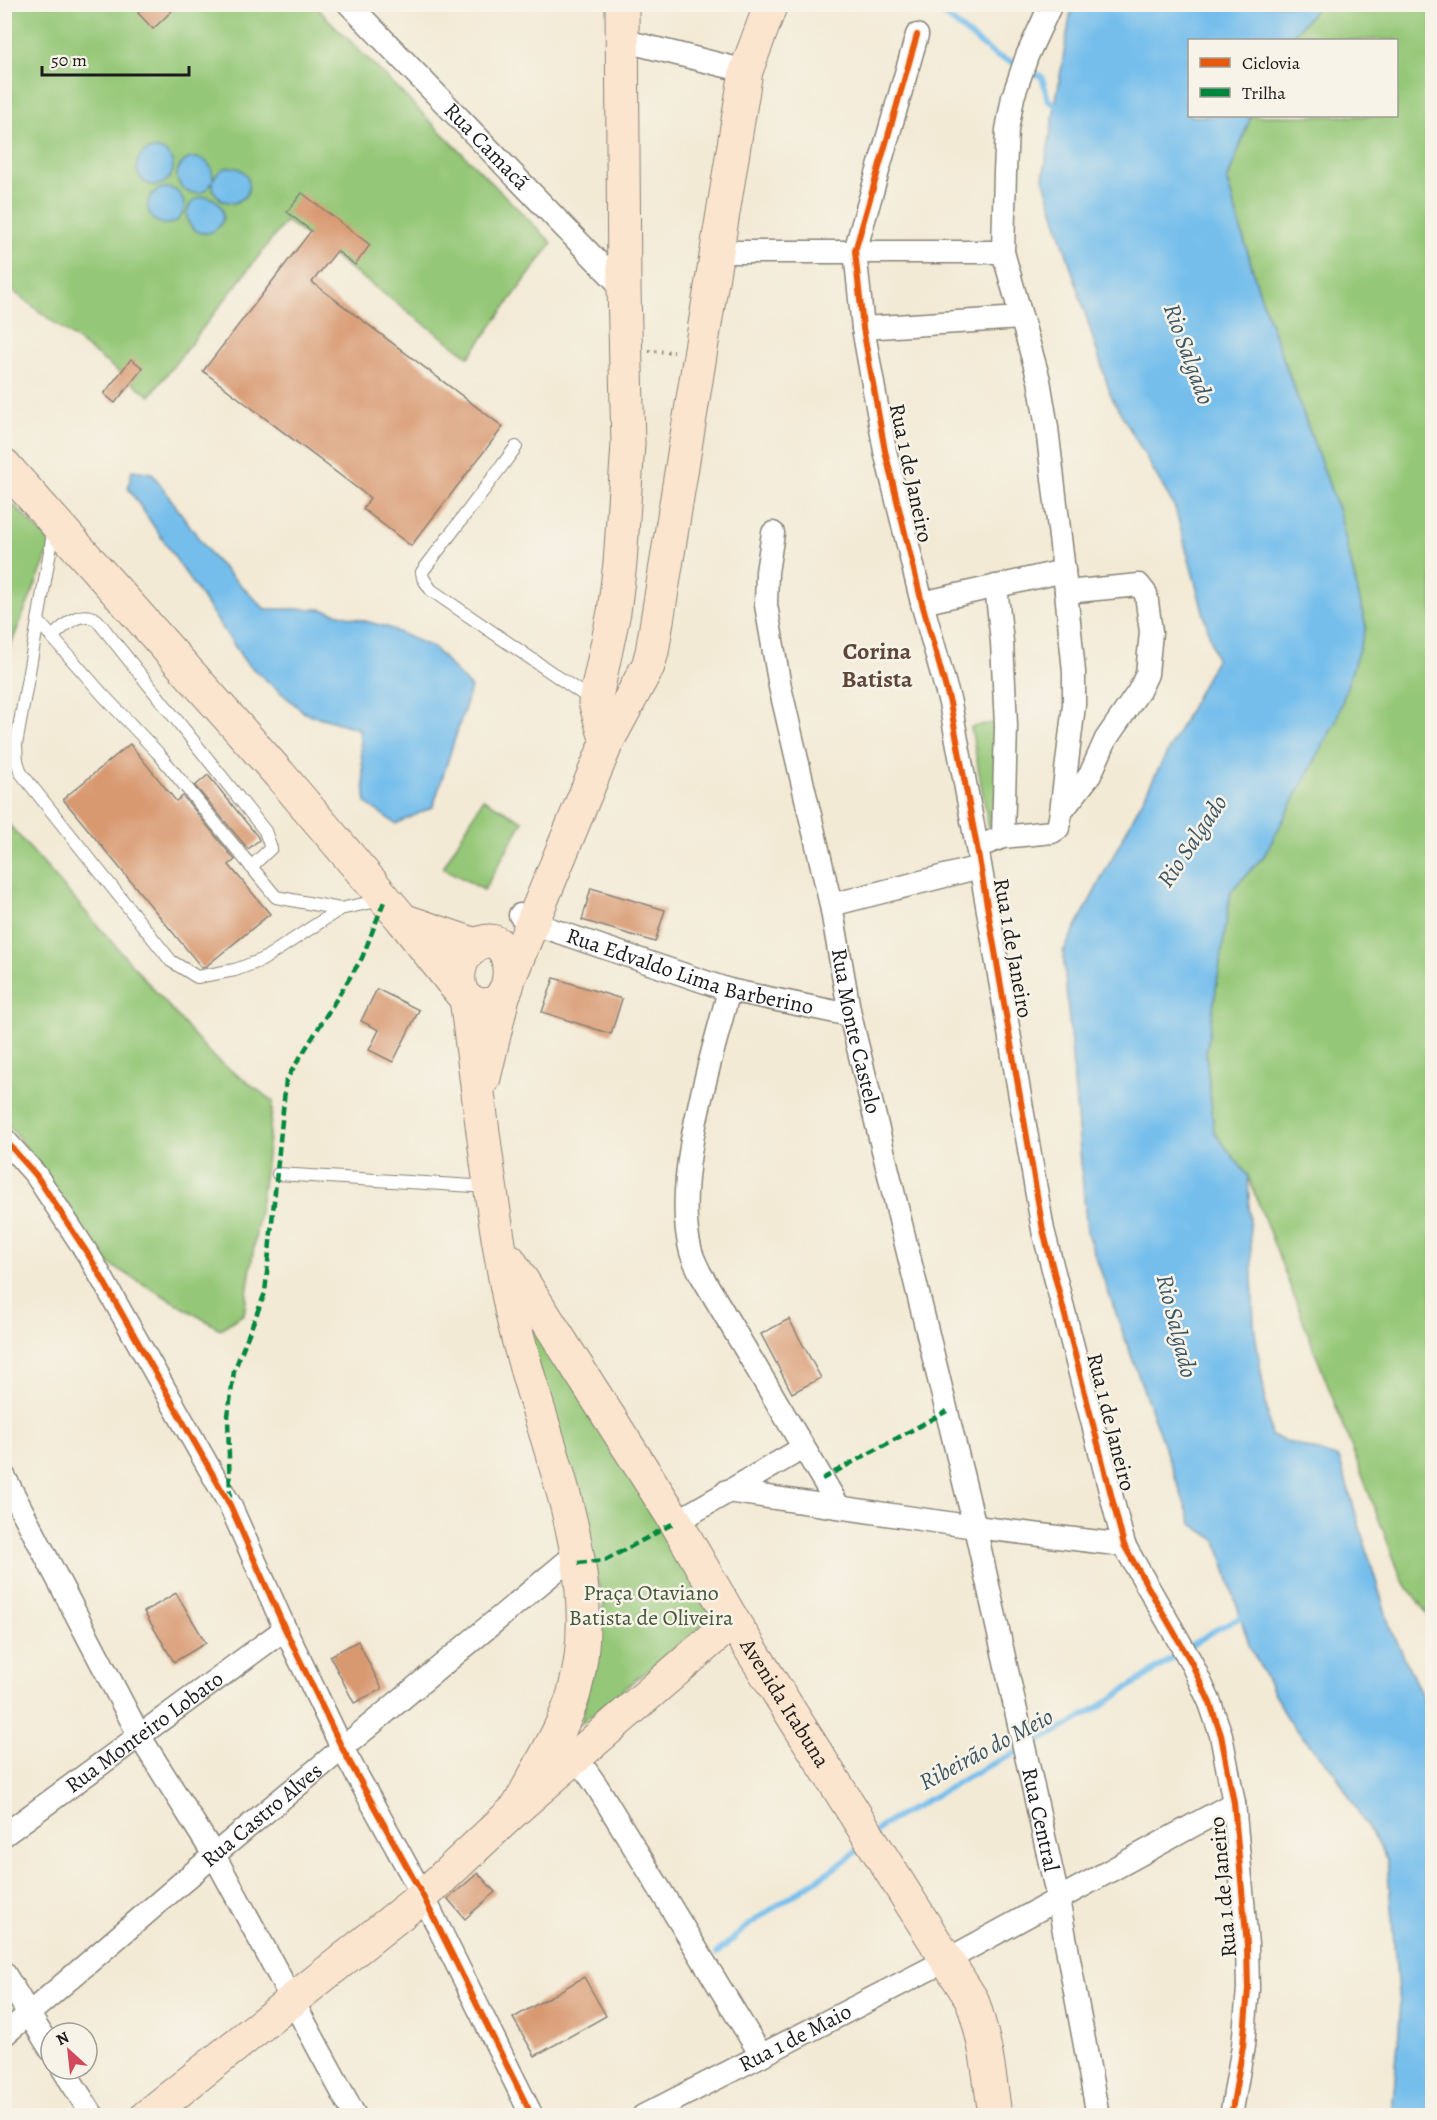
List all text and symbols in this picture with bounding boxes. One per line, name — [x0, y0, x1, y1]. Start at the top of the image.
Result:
scale bar — [42, 39, 189, 77]
legend — [1188, 39, 1398, 117]
text: 50 m — [51, 48, 87, 72]
text: Ciclovia — [1242, 51, 1301, 75]
text: Trilha — [1242, 81, 1286, 105]
street label: Rua Camacã — [437, 96, 536, 197]
water label: Rio Salgado — [1156, 299, 1222, 409]
street label: Rua 1 de Janeiro — [882, 401, 940, 545]
district label: Corina Batista — [842, 635, 913, 695]
water label: Rio Salgado — [1149, 788, 1235, 894]
street label: Rua 1 de Janeiro — [986, 876, 1040, 1020]
street label: Rua Edvaldo Lima Barberino — [562, 921, 816, 1022]
street label: Rua Monte Castelo — [824, 946, 889, 1117]
water label: Rio Salgado — [1149, 1271, 1205, 1381]
street label: Rua 1 de Janeiro — [1079, 1350, 1143, 1494]
park label: Praça Otaviano Batista de Oliveira — [569, 1578, 734, 1633]
street label: Avenida Itabuna — [732, 1632, 837, 1774]
street label: Rua Monteiro Lobato — [59, 1664, 230, 1800]
water label: Ribeirão do Meio — [913, 1700, 1059, 1798]
street label: Rua Castro Alves — [195, 1756, 329, 1874]
street label: Rua Central — [1014, 1765, 1066, 1874]
street label: Rua 1 de Janeiro — [1202, 1815, 1244, 1959]
street label: Rua 1 de Maio — [734, 1996, 857, 2079]
north arrow — [39, 2021, 99, 2081]
text: N — [52, 2026, 73, 2051]

